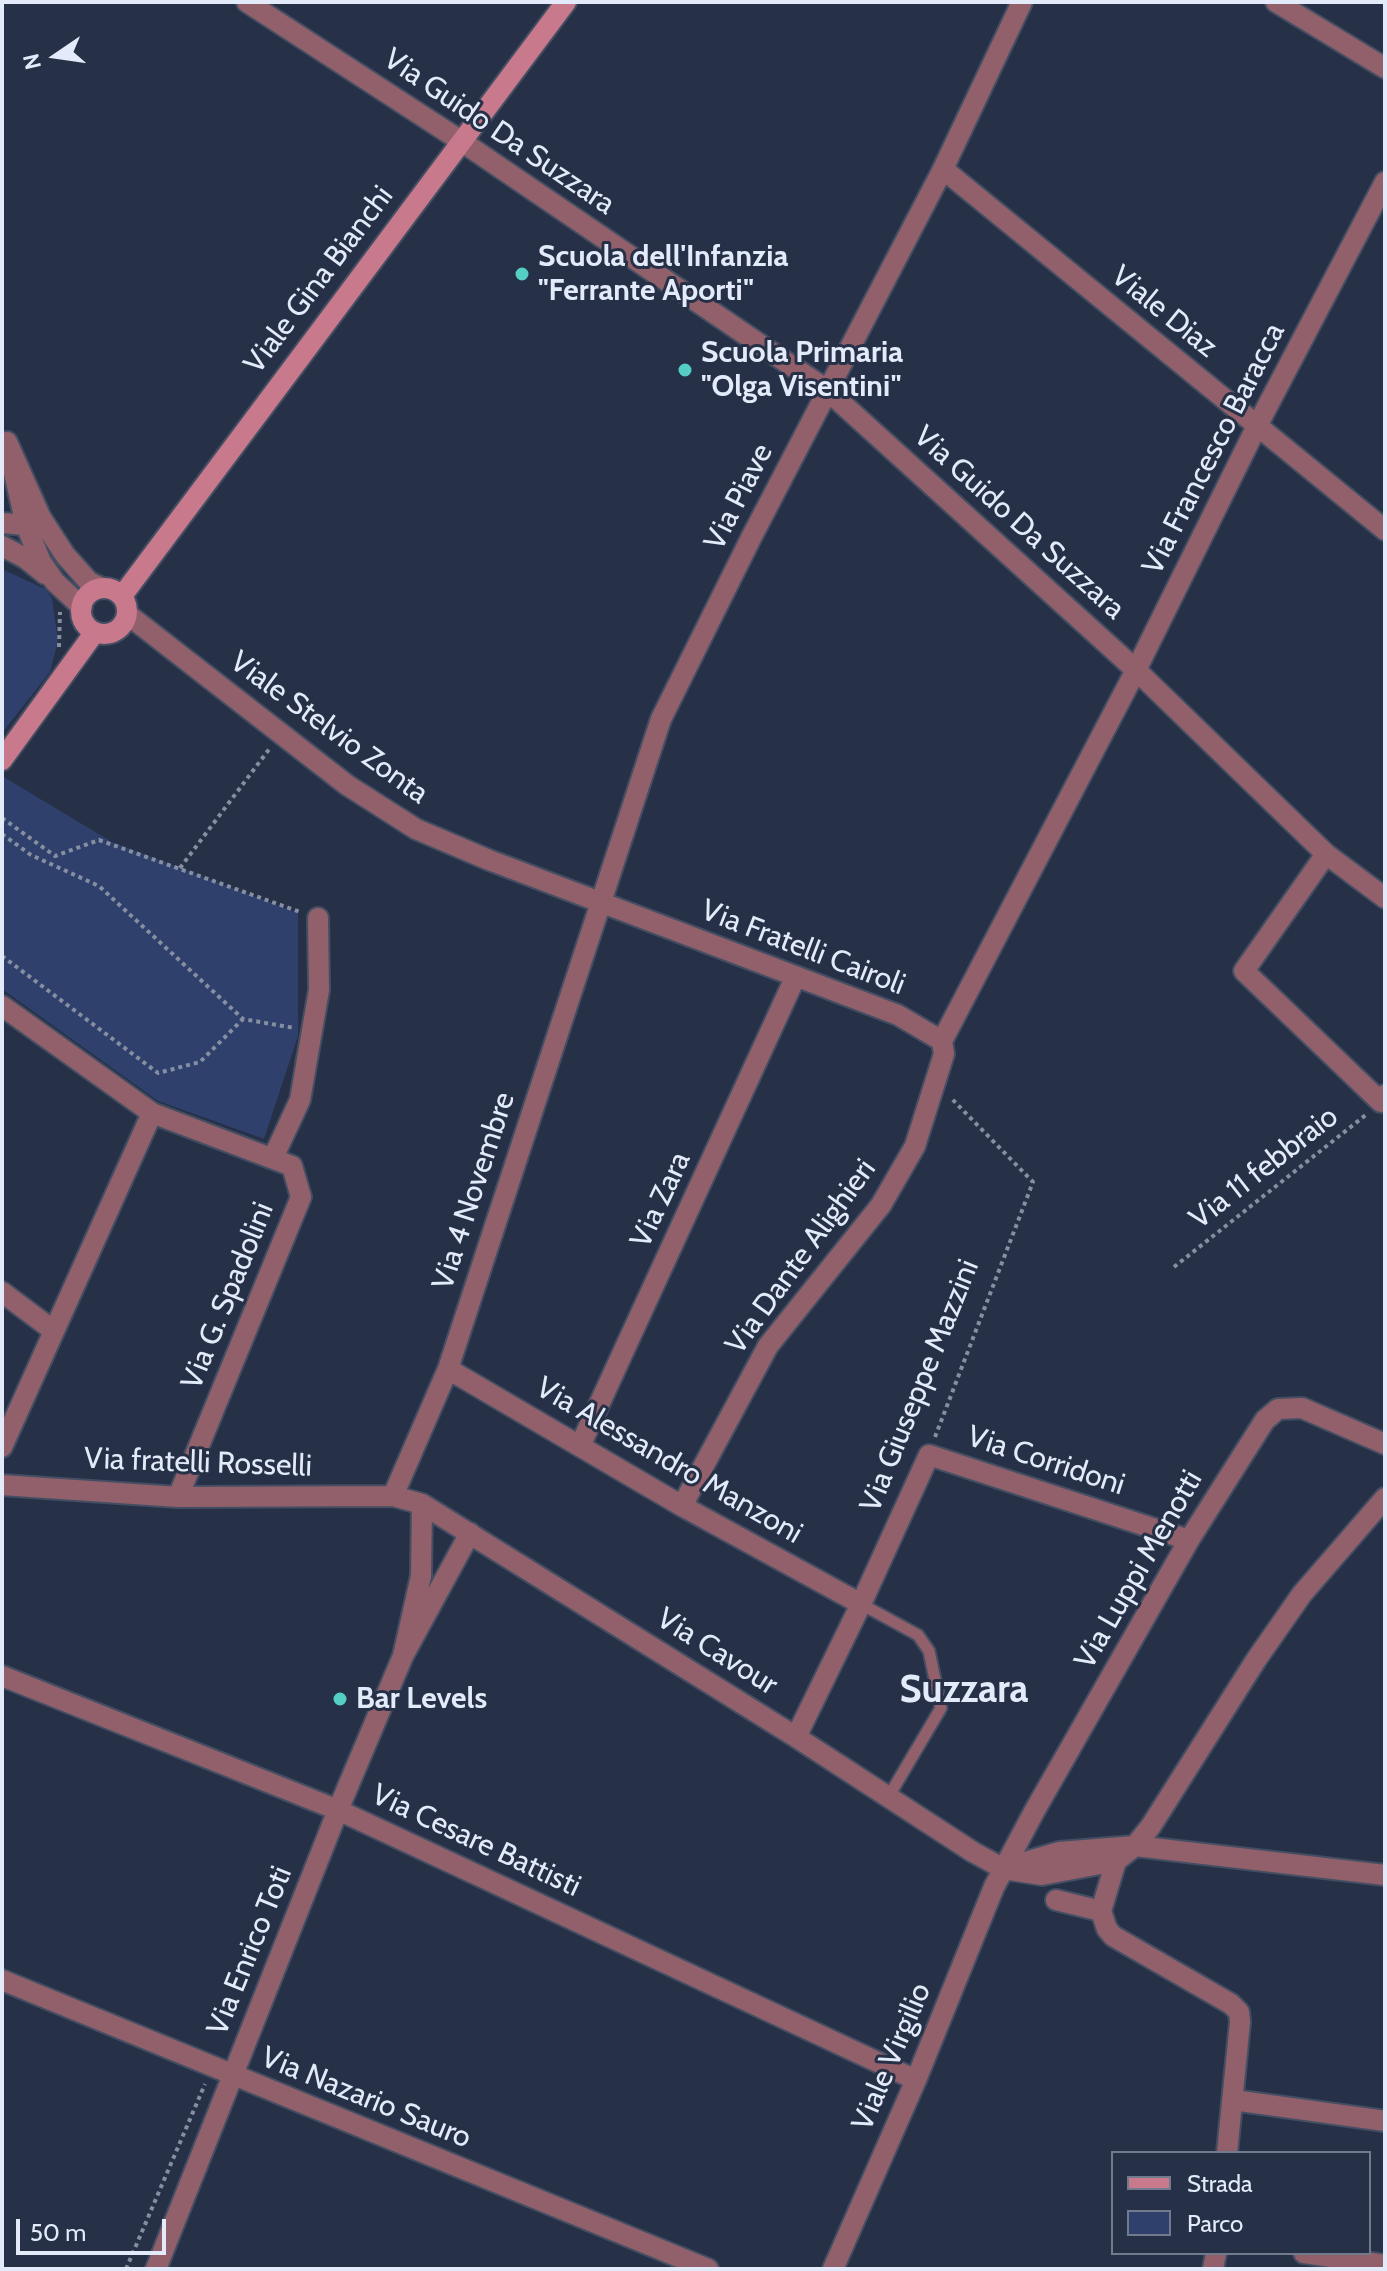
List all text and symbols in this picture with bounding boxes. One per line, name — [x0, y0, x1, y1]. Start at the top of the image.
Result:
north arrow — [16, 16, 96, 96]
street label: Via Guido Da Suzzara — [377, 41, 621, 223]
text: N — [17, 51, 47, 72]
street label: Viale Gina Bianchi — [237, 179, 401, 381]
place label: Scuola dell'Infanzia "Ferrante Aporti" — [538, 239, 788, 310]
street label: Viale Diaz — [1104, 258, 1224, 366]
marker: Scuola dell'Infanzia "Ferrante Aporti" — [513, 265, 531, 283]
street label: Via Francesco Baracca — [1135, 317, 1293, 581]
place label: Scuola Primaria "Olga Visentini" — [701, 335, 903, 406]
marker: Scuola Primaria "Olga Visentini" — [676, 361, 694, 379]
street label: Via Guido Da Suzzara — [906, 419, 1132, 627]
street label: Via Piave — [697, 438, 781, 556]
street label: Viale Stelvio Zonta — [223, 644, 435, 812]
street label: Via Fratelli Cairoli — [696, 893, 910, 1003]
street label: Via 4 Novembre — [425, 1088, 523, 1294]
street label: Via 11 febbraio — [1183, 1099, 1345, 1237]
street label: Via Zara — [623, 1146, 699, 1254]
street label: Via Dante Alighieri — [718, 1152, 884, 1362]
street label: Via G. Spadolini — [174, 1197, 282, 1395]
street label: Via Giuseppe Mazzini — [853, 1255, 987, 1517]
street label: Via Alessandro Manzoni — [529, 1370, 809, 1552]
street label: Via Corridoni — [963, 1419, 1129, 1503]
street label: Via fratelli Rosselli — [84, 1441, 312, 1485]
street label: Via Luppi Menotti — [1068, 1464, 1210, 1676]
street label: Via Cavour — [650, 1601, 784, 1703]
district label: Suzzara — [900, 1668, 1028, 1714]
place label: Bar Levels — [356, 1681, 487, 1717]
marker: Bar Levels — [331, 1690, 349, 1708]
street label: Via Cesare Battisti — [366, 1777, 586, 1905]
street label: Via Enrico Toti — [200, 1861, 300, 2041]
street label: Viale Virgilio — [845, 1978, 939, 2136]
street label: Via Nazario Sauro — [256, 2040, 476, 2156]
legend — [1111, 2151, 1371, 2255]
text: Strada — [1187, 2169, 1253, 2198]
scale bar — [20, 2203, 170, 2253]
text: Parco — [1187, 2209, 1243, 2238]
text: 50 m — [30, 2218, 86, 2247]

